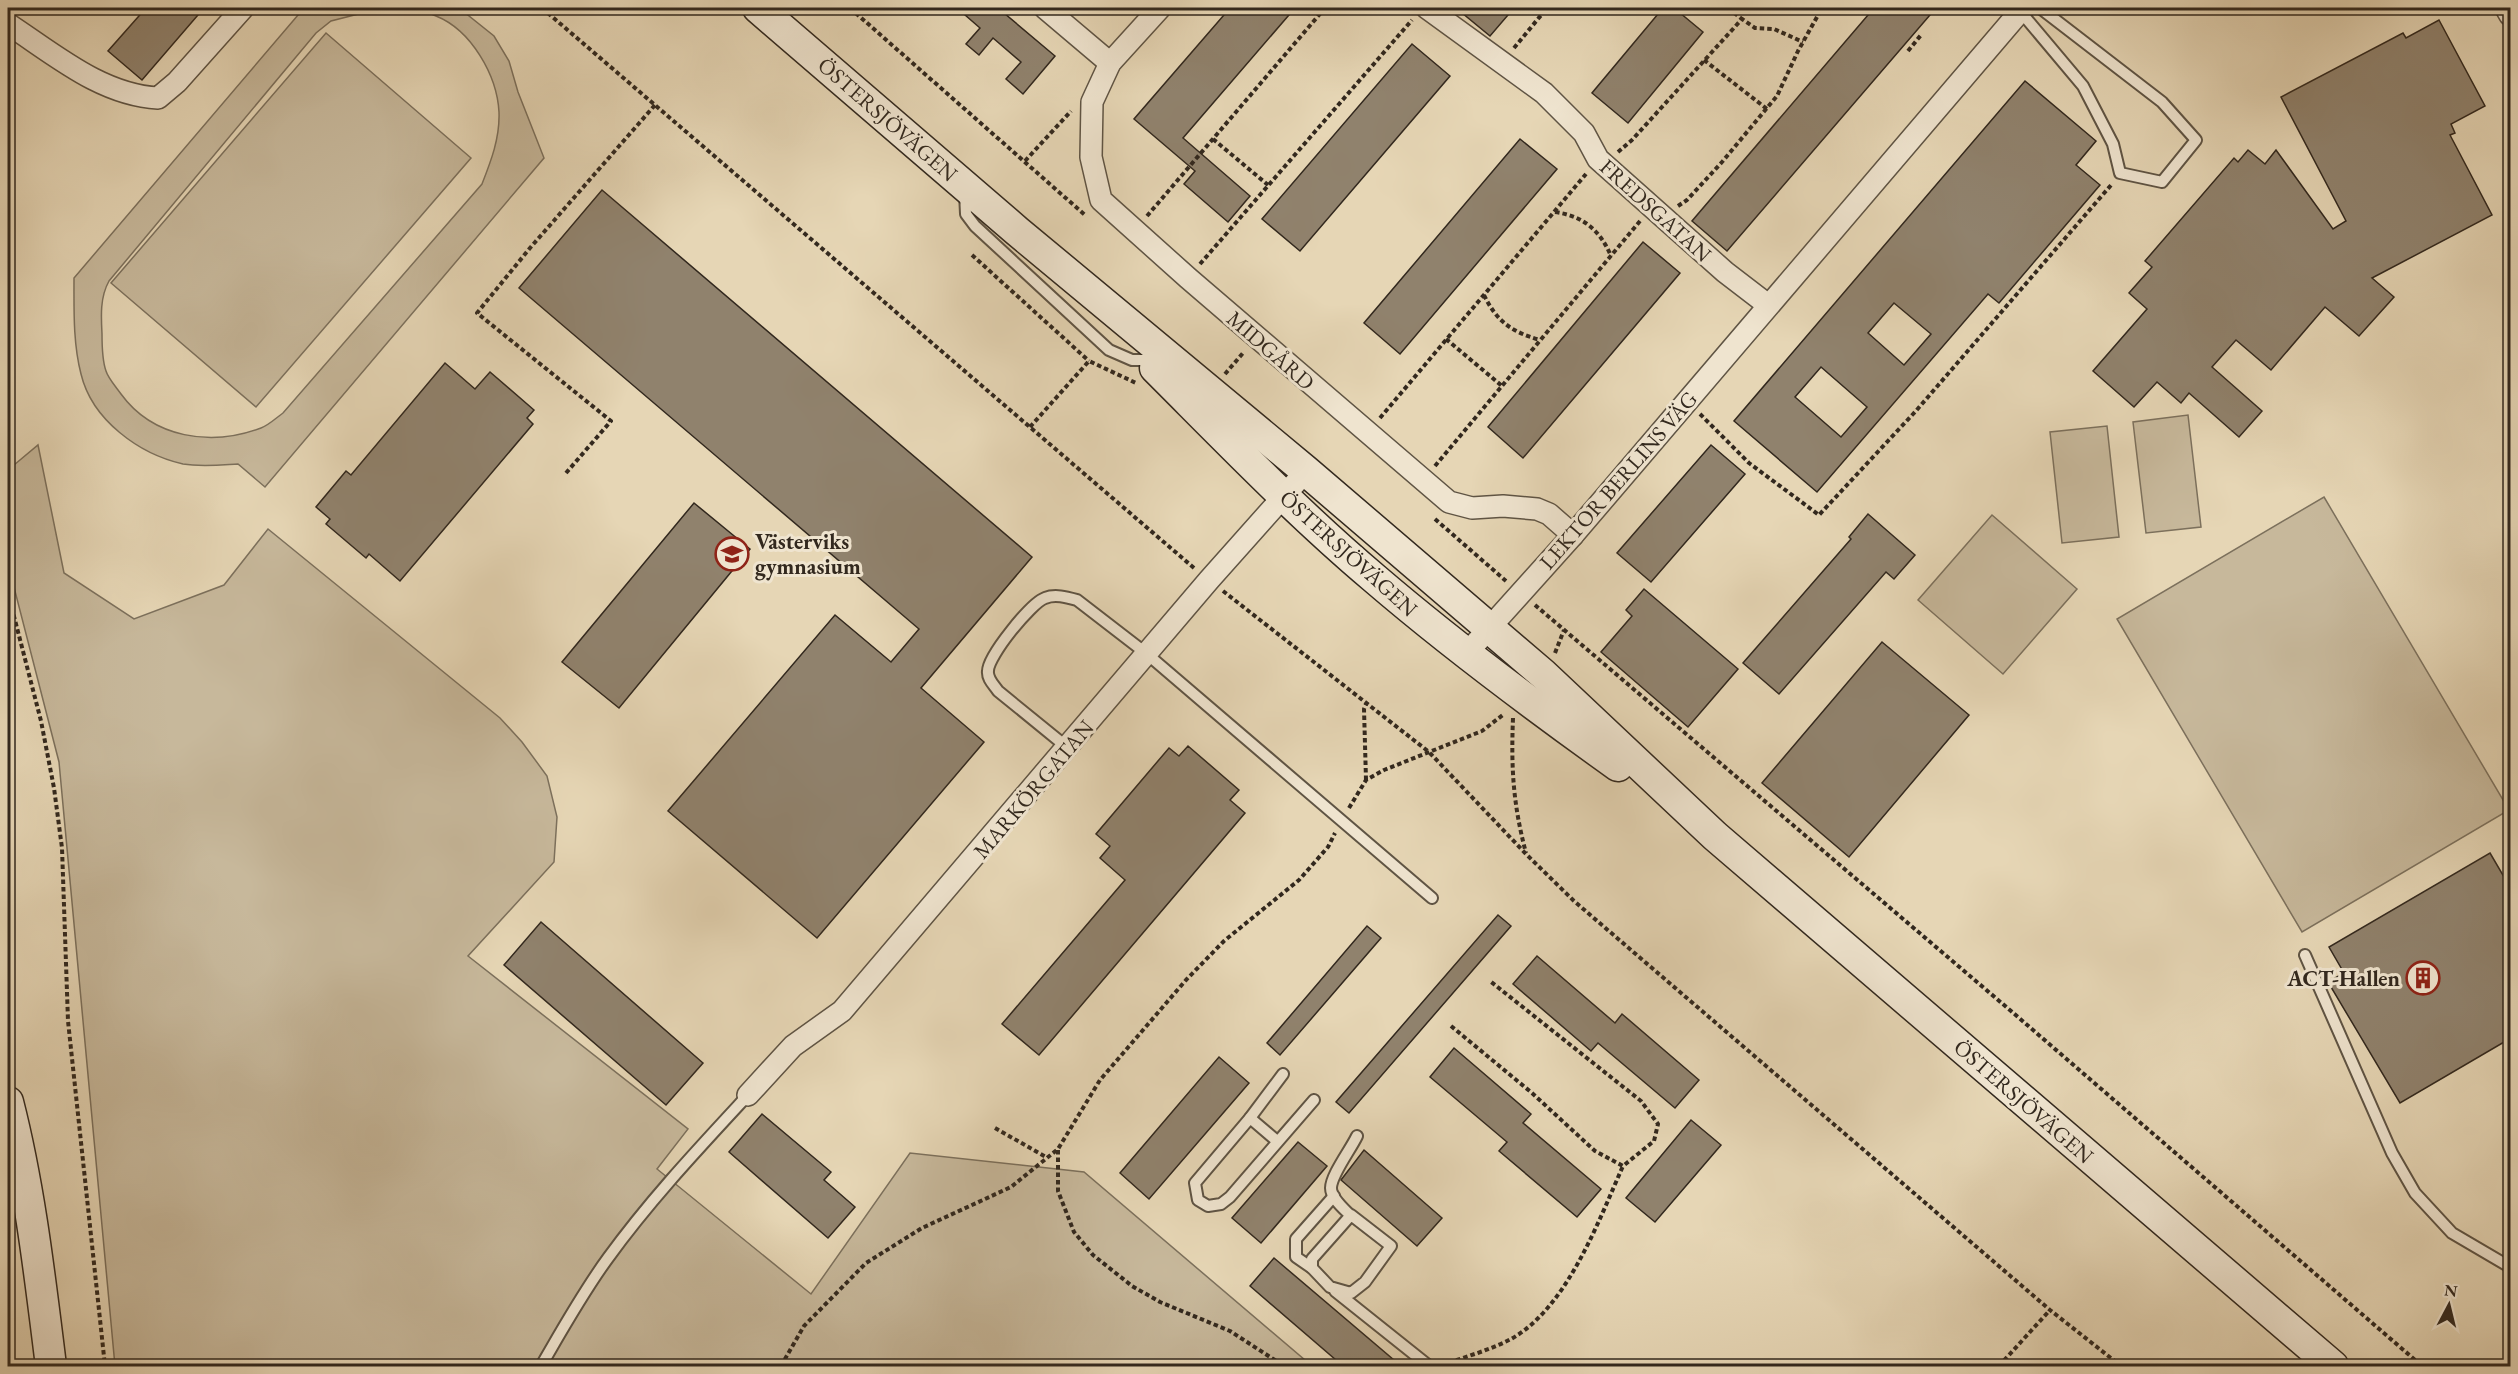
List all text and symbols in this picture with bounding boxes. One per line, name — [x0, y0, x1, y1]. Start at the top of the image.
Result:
street label: ÖSTERSJÖVÄGEN — [812, 51, 964, 188]
street label: FREDSGATAN — [1594, 152, 1718, 269]
street label: MIDGÅRD — [1221, 304, 1321, 397]
street label: LEKTOR BERLINS VÄG — [1533, 385, 1704, 576]
street label: ÖSTERSJÖVÄGEN — [1274, 484, 1424, 623]
place label: Västerviks gymnasium — [755, 527, 861, 581]
school or university icon: Västerviks gymnasium — [714, 536, 750, 572]
street label: MARKÖRGATAN — [967, 713, 1100, 865]
building icon: ACT-Hallen — [2405, 960, 2441, 996]
place label: ACT-Hallen — [2286, 964, 2401, 993]
street label: ÖSTERSJÖVÄGEN — [1948, 1033, 2100, 1170]
north arrow — [2419, 1275, 2479, 1335]
text: N — [2443, 1279, 2459, 1302]

